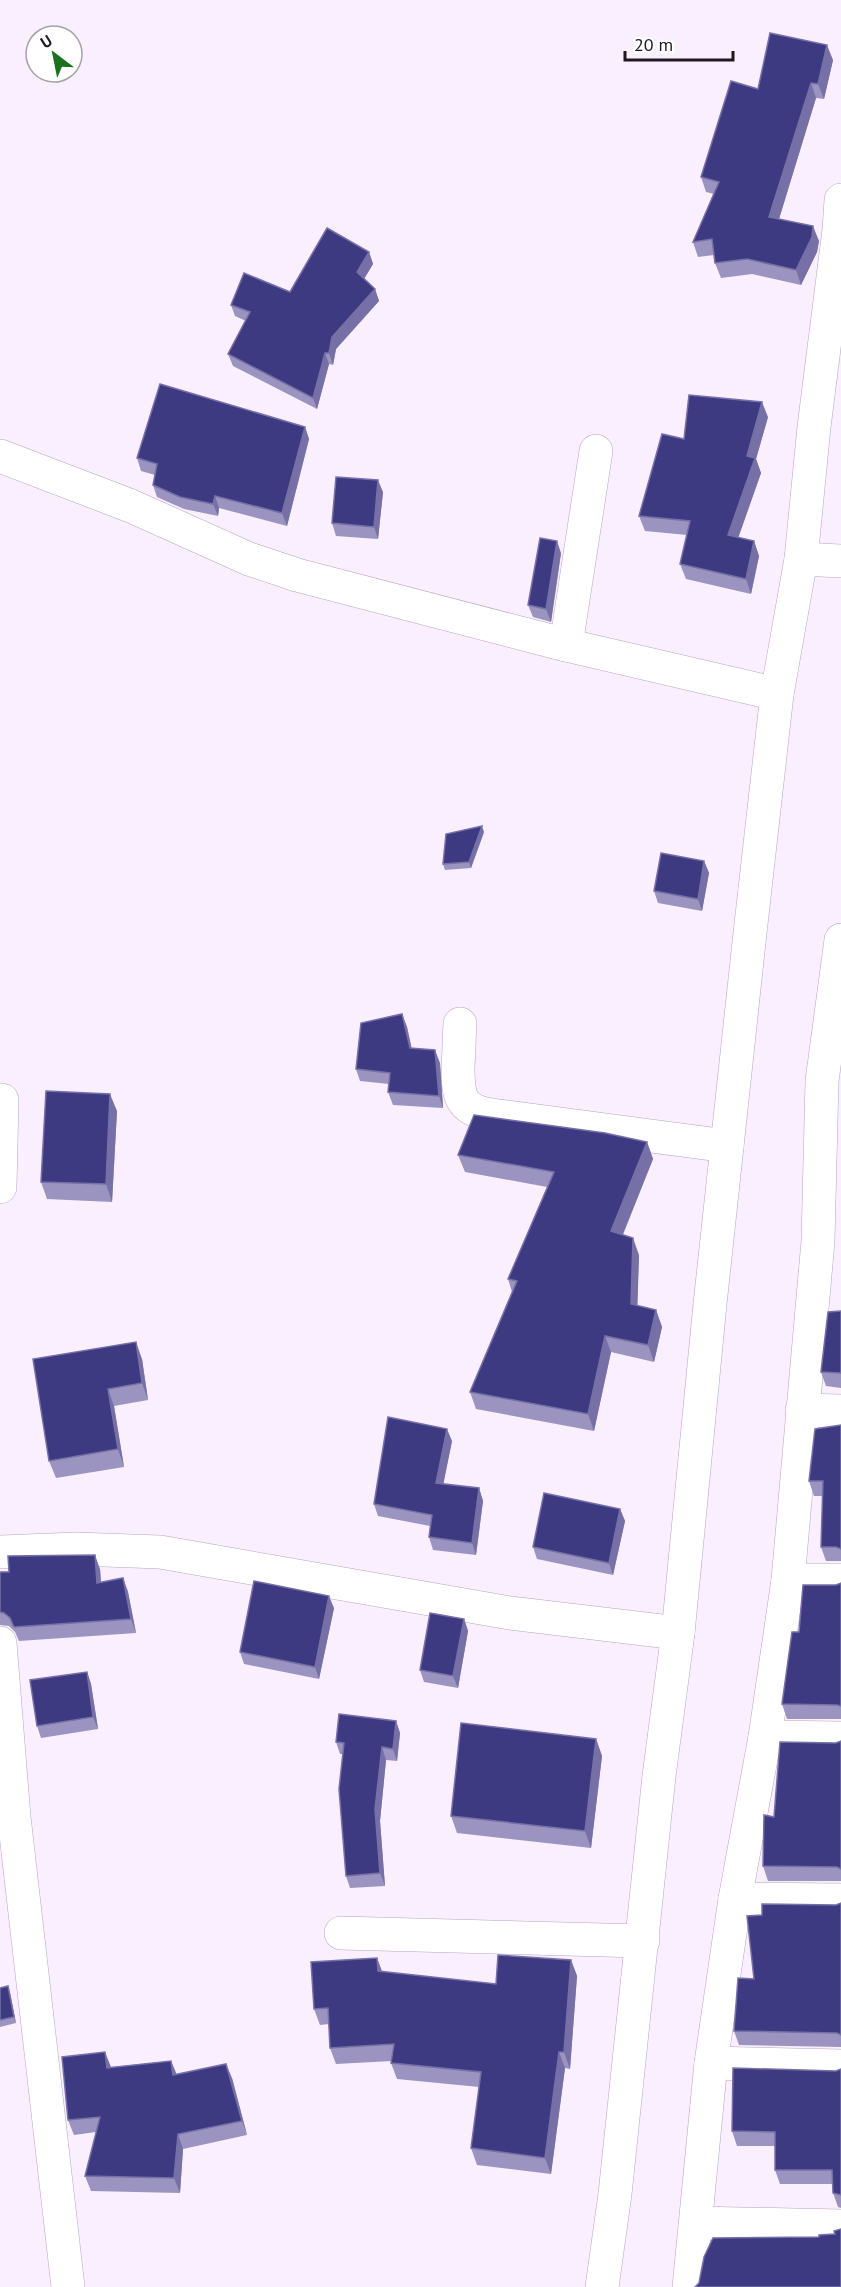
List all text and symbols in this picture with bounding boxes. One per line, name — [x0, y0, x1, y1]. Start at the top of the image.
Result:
north arrow — [24, 24, 84, 84]
scale bar — [625, 24, 733, 62]
text: U — [36, 30, 56, 52]
text: 20 m — [634, 33, 673, 56]

